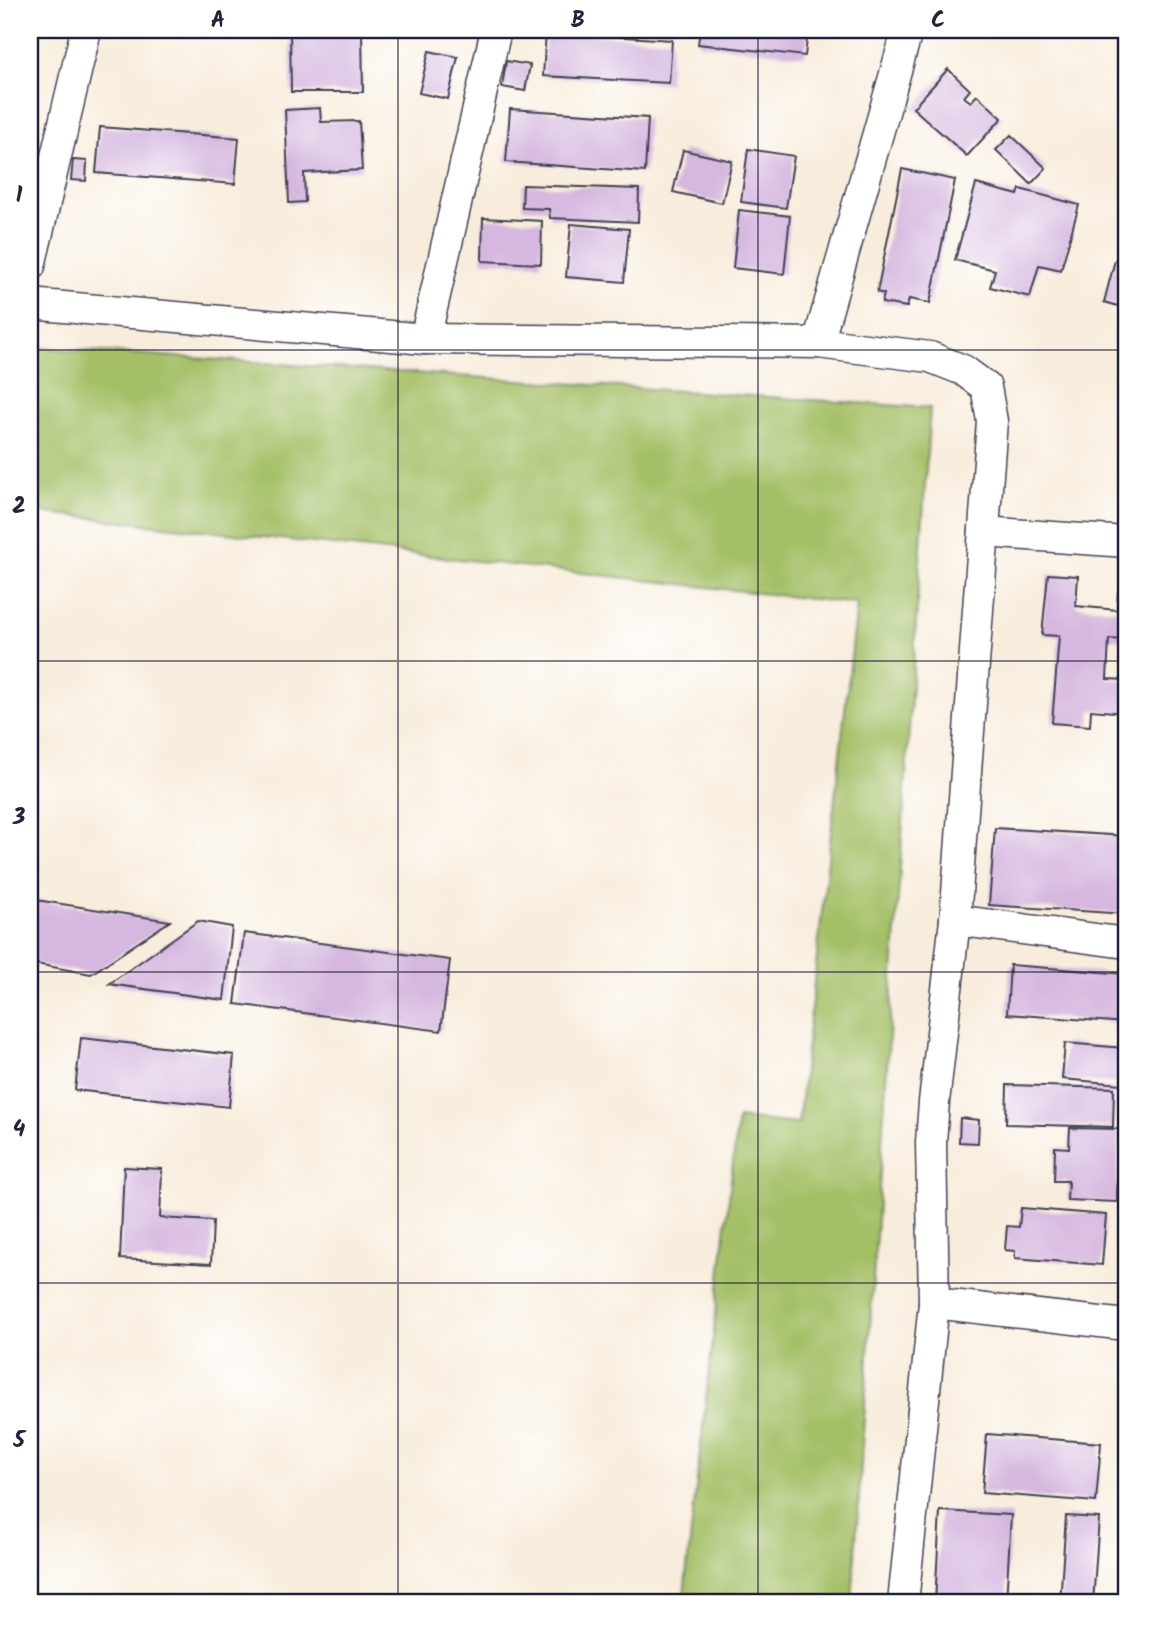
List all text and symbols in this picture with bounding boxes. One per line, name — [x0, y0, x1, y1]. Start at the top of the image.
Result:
text: A — [211, 3, 225, 39]
text: B — [571, 3, 585, 39]
text: C — [931, 3, 945, 39]
text: 1 — [16, 178, 23, 214]
text: 2 — [12, 489, 26, 525]
text: 3 — [12, 800, 26, 836]
text: 4 — [13, 1112, 26, 1148]
text: 5 — [12, 1423, 27, 1459]

